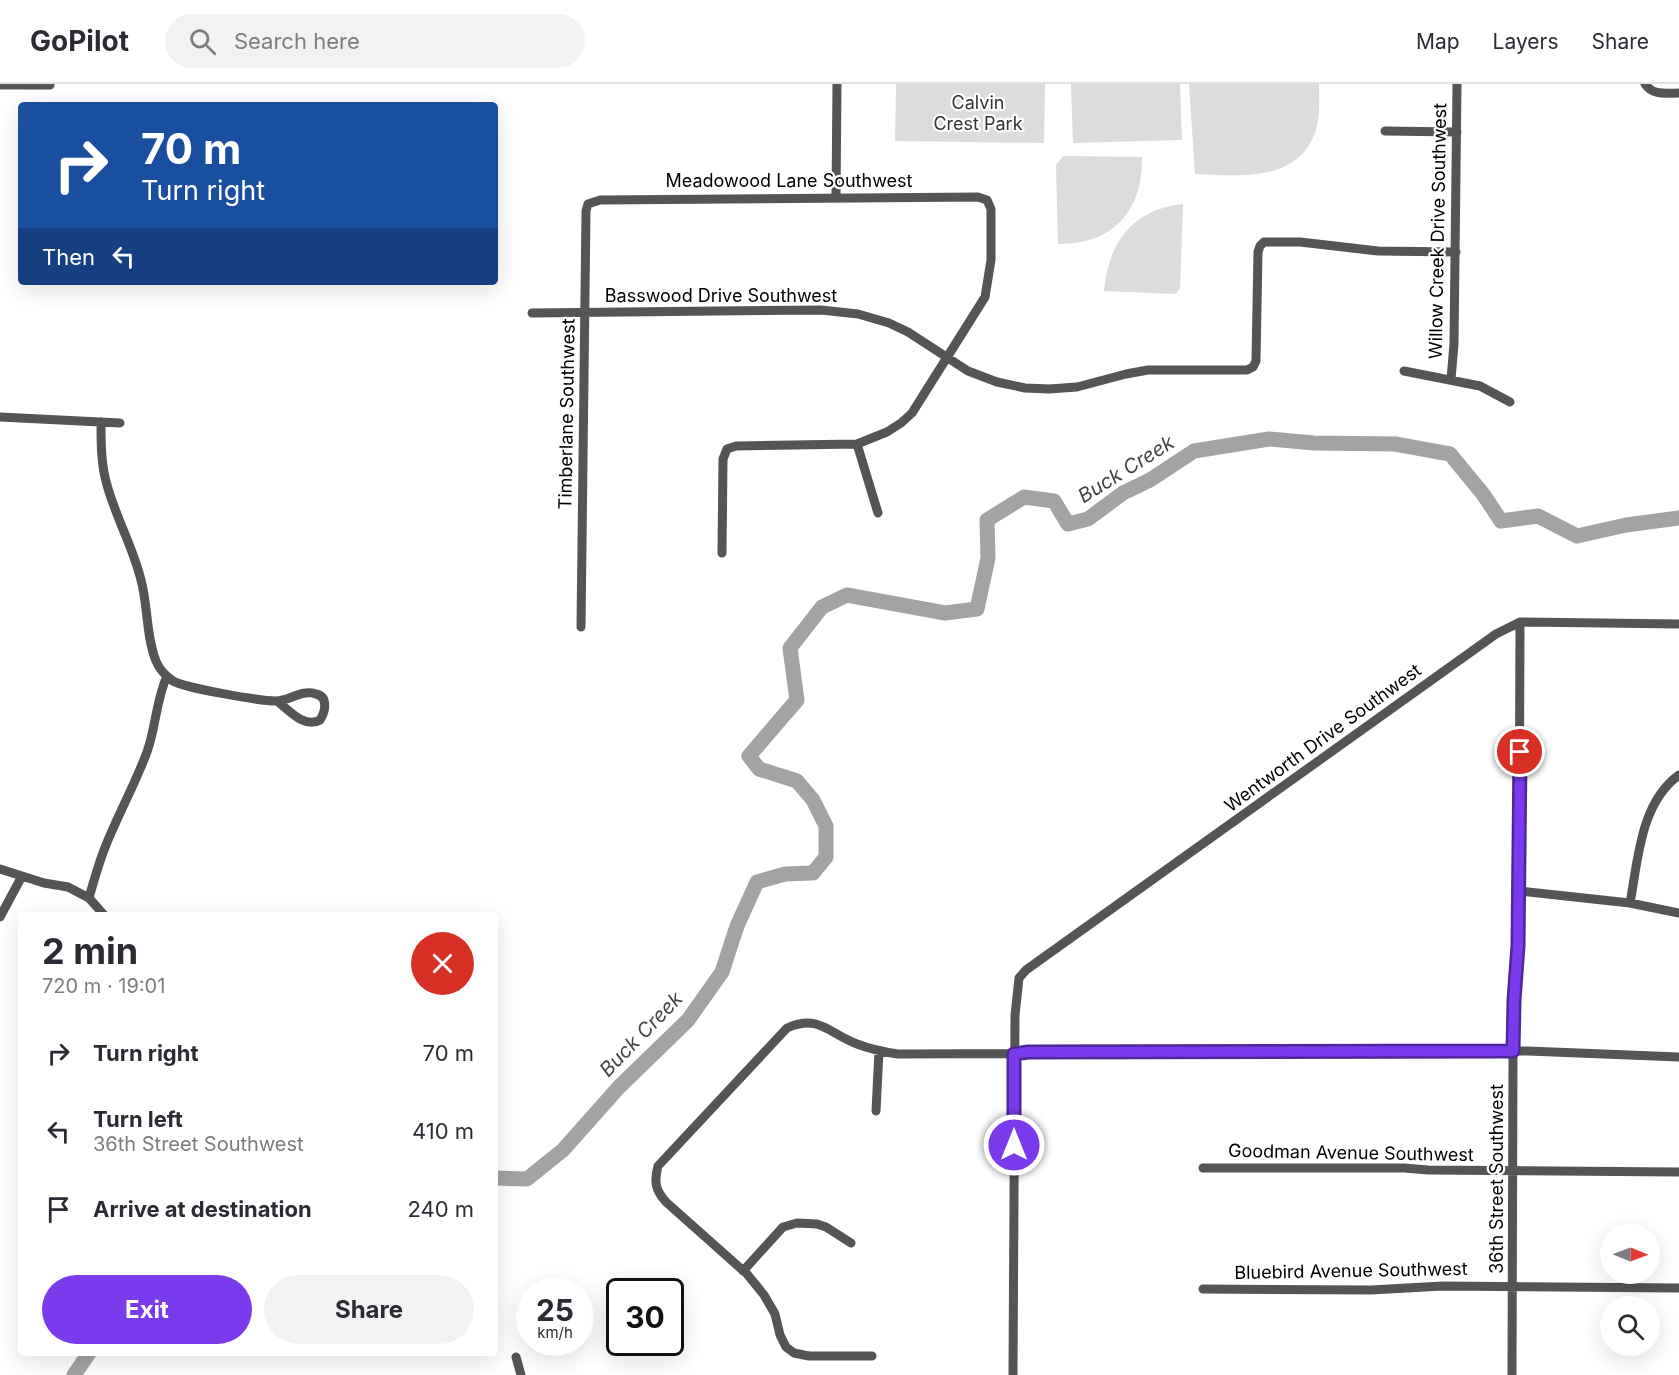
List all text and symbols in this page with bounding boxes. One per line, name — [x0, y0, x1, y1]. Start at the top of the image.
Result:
search box — [165, 14, 585, 68]
text: GoPilot — [30, 24, 129, 58]
icon: search — [186, 25, 219, 58]
text: Search here — [234, 28, 360, 54]
text: Map — [1416, 29, 1460, 54]
text: Layers — [1493, 29, 1559, 54]
text: Share — [1592, 29, 1649, 54]
park label: Calvin Crest Park — [933, 92, 1023, 134]
street label: Willow Creek Drive Southwest — [1425, 103, 1450, 359]
text: 70 m — [141, 123, 241, 174]
icon: right — [42, 126, 120, 204]
street label: Meadowood Lane Southwest — [666, 170, 913, 191]
text: Turn right — [141, 174, 265, 207]
icon: left — [107, 240, 140, 273]
text: Then — [42, 244, 95, 270]
street label: Basswood Drive Southwest — [605, 285, 837, 306]
street label: Timberlane Southwest — [554, 318, 579, 510]
water label: Buck Creek — [1074, 429, 1179, 508]
street label: Wentworth Drive Southwest — [1220, 659, 1425, 816]
pin — [1494, 726, 1545, 777]
icon: arrive — [1503, 735, 1536, 768]
text: 2 min — [42, 929, 138, 973]
button: close — [411, 932, 474, 995]
text: 720 m · 19:01 — [42, 974, 165, 998]
water label: Buck Creek — [595, 986, 688, 1081]
icon: right — [42, 1037, 75, 1070]
text: Turn right — [93, 1040, 199, 1066]
text: 70 m — [423, 1040, 474, 1066]
street label: 36th Street Southwest — [1486, 1084, 1507, 1274]
text: Turn left — [93, 1106, 183, 1132]
position arrow — [982, 1113, 1046, 1177]
icon: left — [42, 1115, 75, 1148]
text: 410 m — [412, 1118, 474, 1144]
text: 36th Street Southwest — [93, 1132, 304, 1156]
street label: Goodman Avenue Southwest — [1228, 1140, 1474, 1165]
icon: arrive — [42, 1193, 75, 1226]
text: Arrive at destination — [93, 1196, 312, 1222]
text: 240 m — [407, 1196, 474, 1222]
north arrow — [1600, 1224, 1660, 1284]
map controls — [1600, 1224, 1660, 1356]
street label: Bluebird Avenue Southwest — [1234, 1258, 1468, 1283]
button: Exit — [42, 1275, 252, 1344]
button: Share — [264, 1275, 474, 1344]
speed limit sign: 30 — [606, 1278, 684, 1356]
text: 25 — [536, 1292, 574, 1328]
button: search — [1600, 1296, 1660, 1356]
text: km/h — [537, 1323, 573, 1342]

